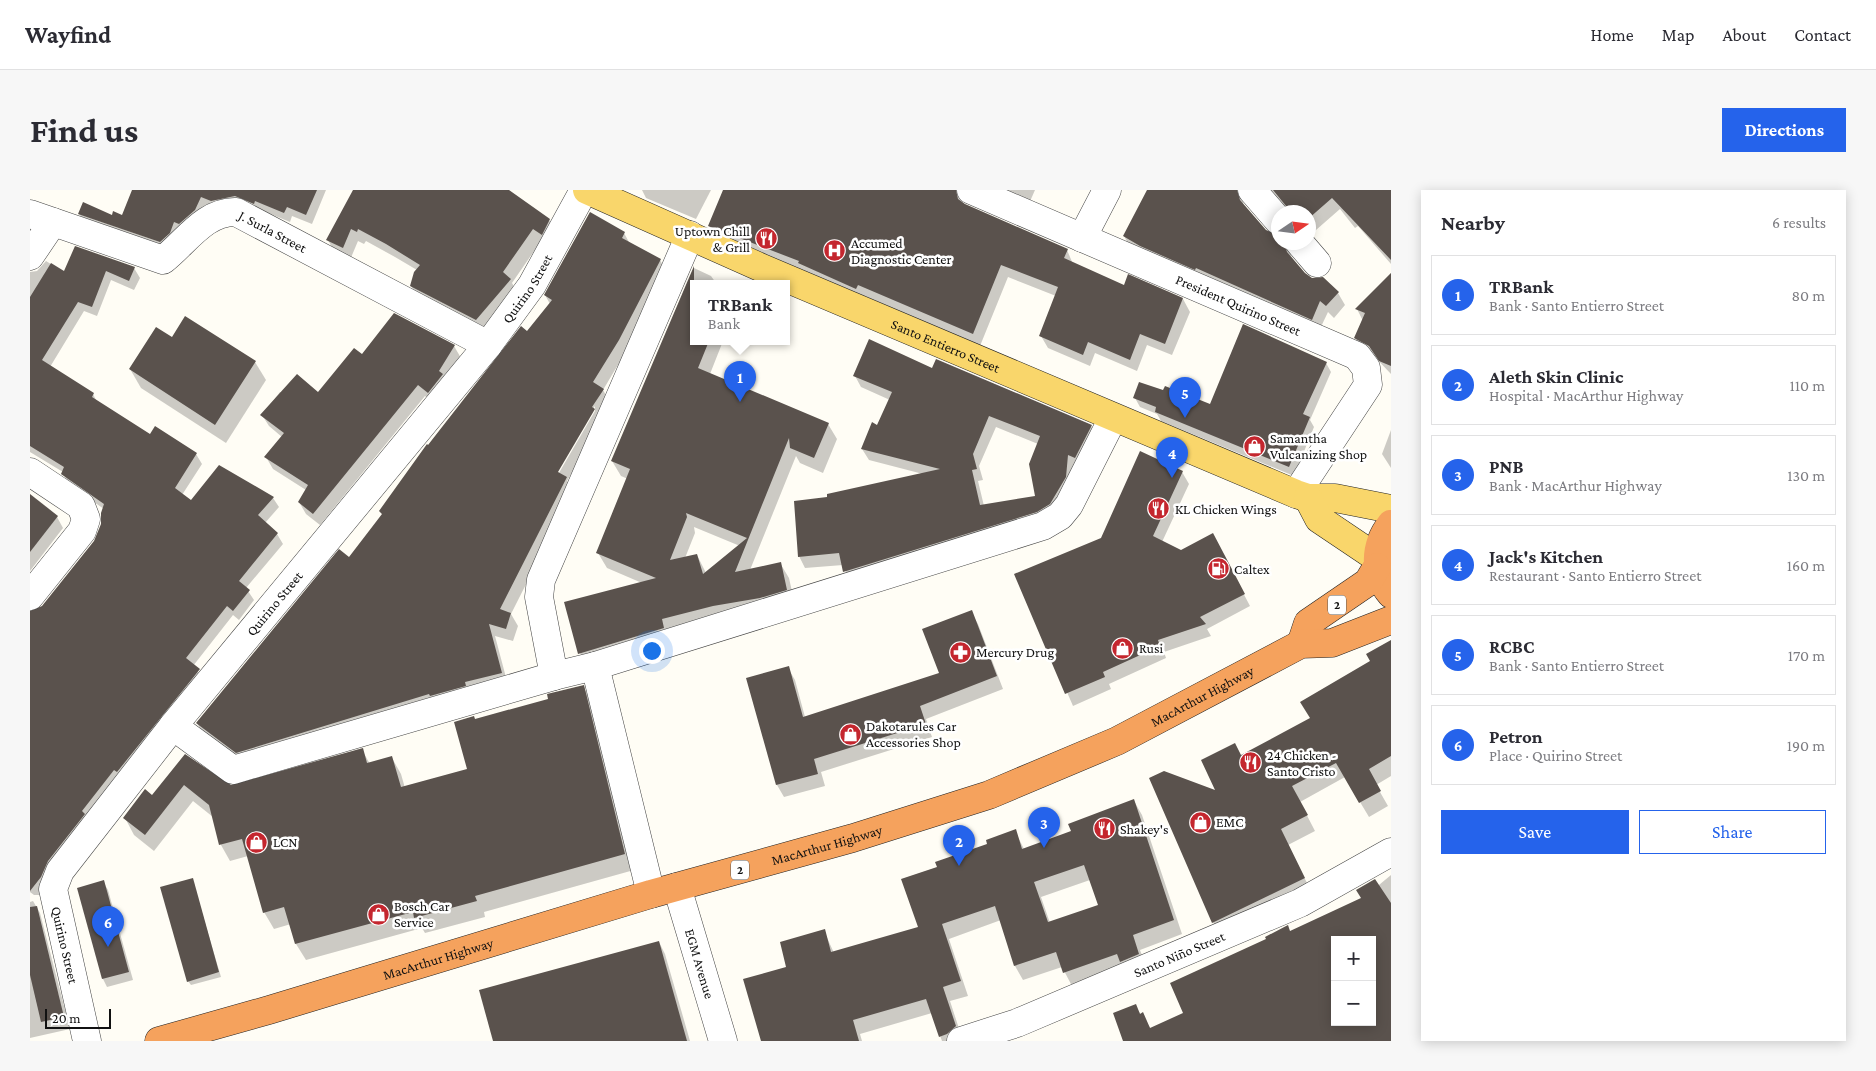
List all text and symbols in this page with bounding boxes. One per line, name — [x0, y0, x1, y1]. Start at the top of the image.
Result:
text: Wayfind — [25, 21, 111, 48]
text: Home — [1591, 25, 1634, 45]
text: Map — [1662, 25, 1694, 45]
text: About — [1722, 25, 1766, 45]
text: Contact — [1794, 25, 1851, 45]
button: Directions — [1722, 108, 1846, 152]
text: Find us — [30, 111, 138, 150]
north arrow — [1271, 205, 1316, 250]
street label: J. Surla Street — [234, 206, 310, 256]
text: Nearby — [1441, 211, 1505, 235]
text: 6 results — [1772, 214, 1826, 231]
place label: Uptown Chill & Grill — [675, 223, 750, 255]
restaurant icon: Uptown Chill & Grill — [754, 227, 778, 251]
place label: Accumed Diagnostic Center — [851, 235, 951, 267]
hospital icon: Accumed Diagnostic Center — [823, 239, 847, 263]
street label: Quirino Street — [499, 251, 555, 326]
street label: President Quirino Street — [1173, 271, 1304, 339]
text: TRBank — [1489, 276, 1554, 297]
popup — [690, 280, 790, 345]
text: 1 — [1455, 287, 1461, 304]
text: 80 m — [1791, 287, 1825, 304]
text: TRBank — [708, 294, 772, 315]
text: Bank · Santo Entierro Street — [1489, 297, 1664, 314]
text: Bank — [708, 315, 740, 332]
street label: Santo Entierro Street — [889, 316, 1003, 376]
pin: 1 — [724, 361, 756, 402]
text: Aleth Skin Clinic — [1489, 366, 1623, 387]
pin: 5 — [1169, 377, 1201, 418]
text: 2 — [1454, 377, 1462, 394]
text: 110 m — [1789, 377, 1825, 394]
text: Hospital · MacArthur Highway — [1489, 387, 1683, 404]
place label: Samantha Vulcanizing Shop — [1270, 430, 1367, 462]
shop icon: Samantha Vulcanizing Shop — [1242, 434, 1266, 458]
pin: 4 — [1156, 437, 1188, 478]
text: PNB — [1489, 456, 1524, 477]
text: 3 — [1454, 467, 1462, 484]
text: 130 m — [1787, 467, 1825, 484]
text: Bank · MacArthur Highway — [1489, 477, 1662, 494]
restaurant icon: KL Chicken Wings — [1147, 497, 1171, 521]
place label: KL Chicken Wings — [1175, 501, 1277, 517]
text: Jack's Kitchen — [1489, 546, 1603, 567]
fuel station icon: Caltex — [1206, 557, 1230, 581]
text: 4 — [1454, 557, 1462, 574]
text: 160 m — [1787, 557, 1825, 574]
place label: Caltex — [1234, 561, 1270, 577]
text: Restaurant · Santo Entierro Street — [1489, 567, 1701, 584]
street label: Quirino Street — [243, 568, 306, 639]
road number: 2 — [1328, 596, 1346, 614]
shop icon: Rusi — [1111, 636, 1135, 660]
text: RCBC — [1489, 636, 1535, 657]
your location — [639, 638, 665, 664]
pharmacy icon: Mercury Drug — [948, 640, 972, 664]
place label: Rusi — [1139, 640, 1164, 656]
place label: Mercury Drug — [976, 644, 1054, 660]
text: 5 — [1454, 647, 1462, 664]
text: 170 m — [1788, 647, 1825, 664]
text: Bank · Santo Entierro Street — [1489, 657, 1664, 674]
street label: MacArthur Highway — [1148, 662, 1257, 730]
place label: Dakotarules Car Accessories Shop — [866, 718, 961, 750]
shop icon: Dakotarules Car Accessories Shop — [838, 722, 862, 746]
text: Petron — [1489, 726, 1543, 747]
text: 6 — [1454, 737, 1462, 754]
text: 190 m — [1787, 737, 1825, 754]
place label: 24 Chicken - Santo Cristo — [1267, 747, 1337, 779]
text: Place · Quirino Street — [1489, 747, 1622, 764]
restaurant icon: 24 Chicken - Santo Cristo — [1239, 751, 1263, 775]
pin: 3 — [1028, 807, 1060, 848]
shop icon: EMC — [1188, 810, 1212, 834]
button: Save — [1441, 810, 1629, 854]
button: Share — [1639, 810, 1826, 854]
place label: EMC — [1216, 814, 1243, 830]
restaurant icon: Shakey's — [1092, 817, 1116, 841]
street label: MacArthur Highway — [770, 821, 885, 868]
place label: Shakey's — [1120, 821, 1168, 837]
pin: 2 — [943, 825, 975, 866]
shop icon: LCN — [245, 830, 269, 854]
place label: LCN — [273, 834, 297, 850]
road number: 2 — [731, 860, 749, 880]
place label: Bosch Car Service — [394, 898, 450, 930]
shop icon: Bosch Car Service — [366, 902, 390, 926]
street label: Quirino Street — [48, 905, 82, 986]
pin: 6 — [92, 906, 124, 947]
street label: EGM Avenue — [682, 927, 718, 1000]
street label: Santo Niño Street — [1131, 928, 1228, 981]
street label: MacArthur Highway — [381, 934, 496, 983]
map controls — [1331, 936, 1376, 1026]
button: + — [1331, 936, 1376, 981]
button: − — [1331, 981, 1376, 1026]
scale bar — [45, 1006, 111, 1029]
text: 20 m — [52, 1010, 80, 1026]

